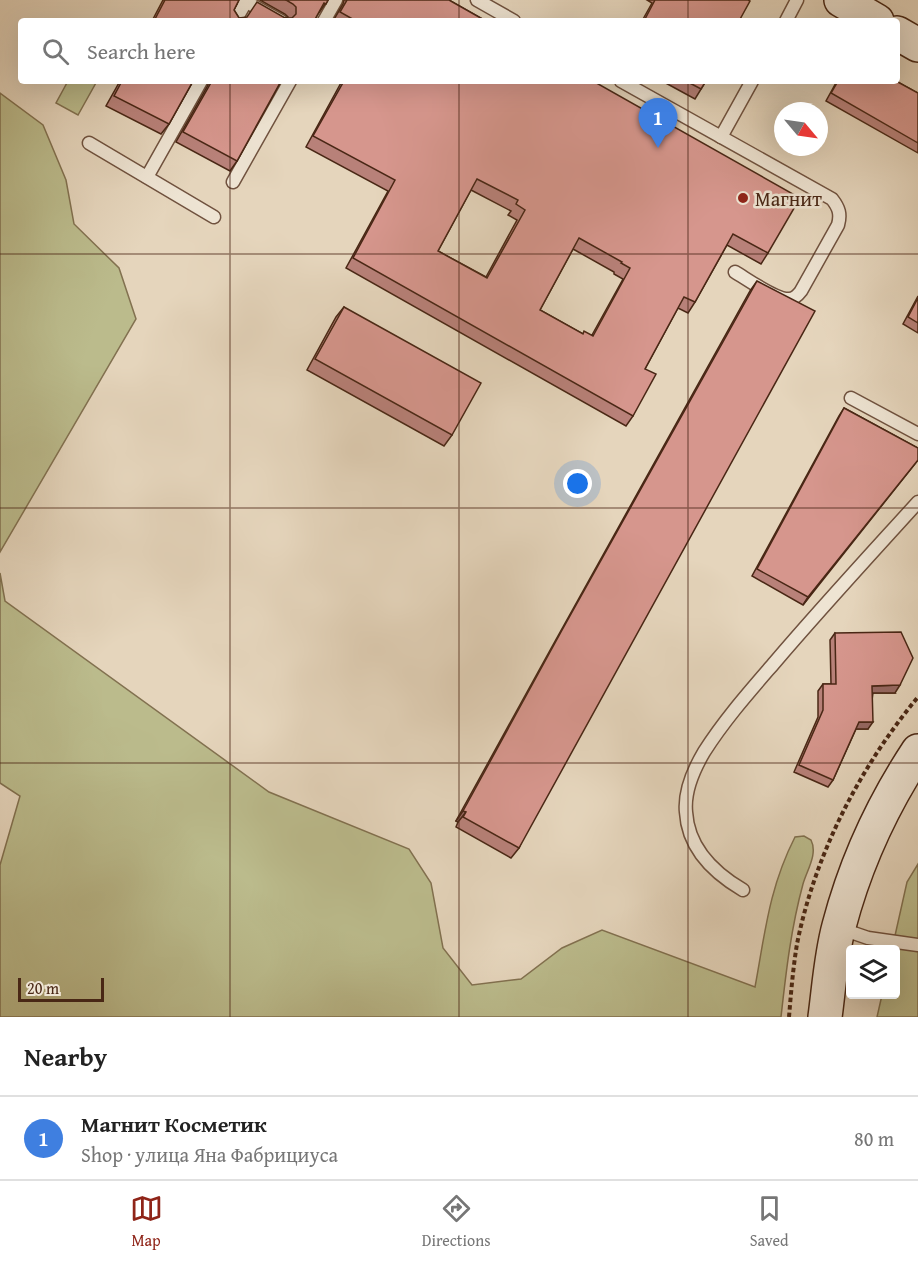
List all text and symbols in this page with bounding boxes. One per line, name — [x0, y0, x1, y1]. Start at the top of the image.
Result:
search box — [18, 18, 900, 84]
icon: search — [39, 35, 72, 68]
text: Search here — [87, 35, 196, 67]
pin: 1 — [638, 98, 678, 148]
north arrow — [774, 102, 828, 156]
place label: Магнит — [755, 184, 822, 213]
marker: Магнит — [736, 191, 750, 205]
your location — [563, 469, 592, 498]
map controls — [846, 945, 900, 999]
button: layers — [846, 945, 900, 999]
scale bar — [18, 975, 104, 1002]
text: 20 m — [27, 976, 59, 1000]
text: Nearby — [24, 1037, 107, 1076]
text: Магнит Косметик — [81, 1108, 267, 1140]
text: 1 — [38, 1124, 49, 1153]
text: 80 m — [854, 1124, 894, 1153]
text: Shop · улица Яна Фабрициуса — [81, 1140, 338, 1169]
tab: Map — [130, 1192, 163, 1252]
tab: Directions — [422, 1192, 491, 1252]
tab: Saved — [750, 1192, 788, 1252]

